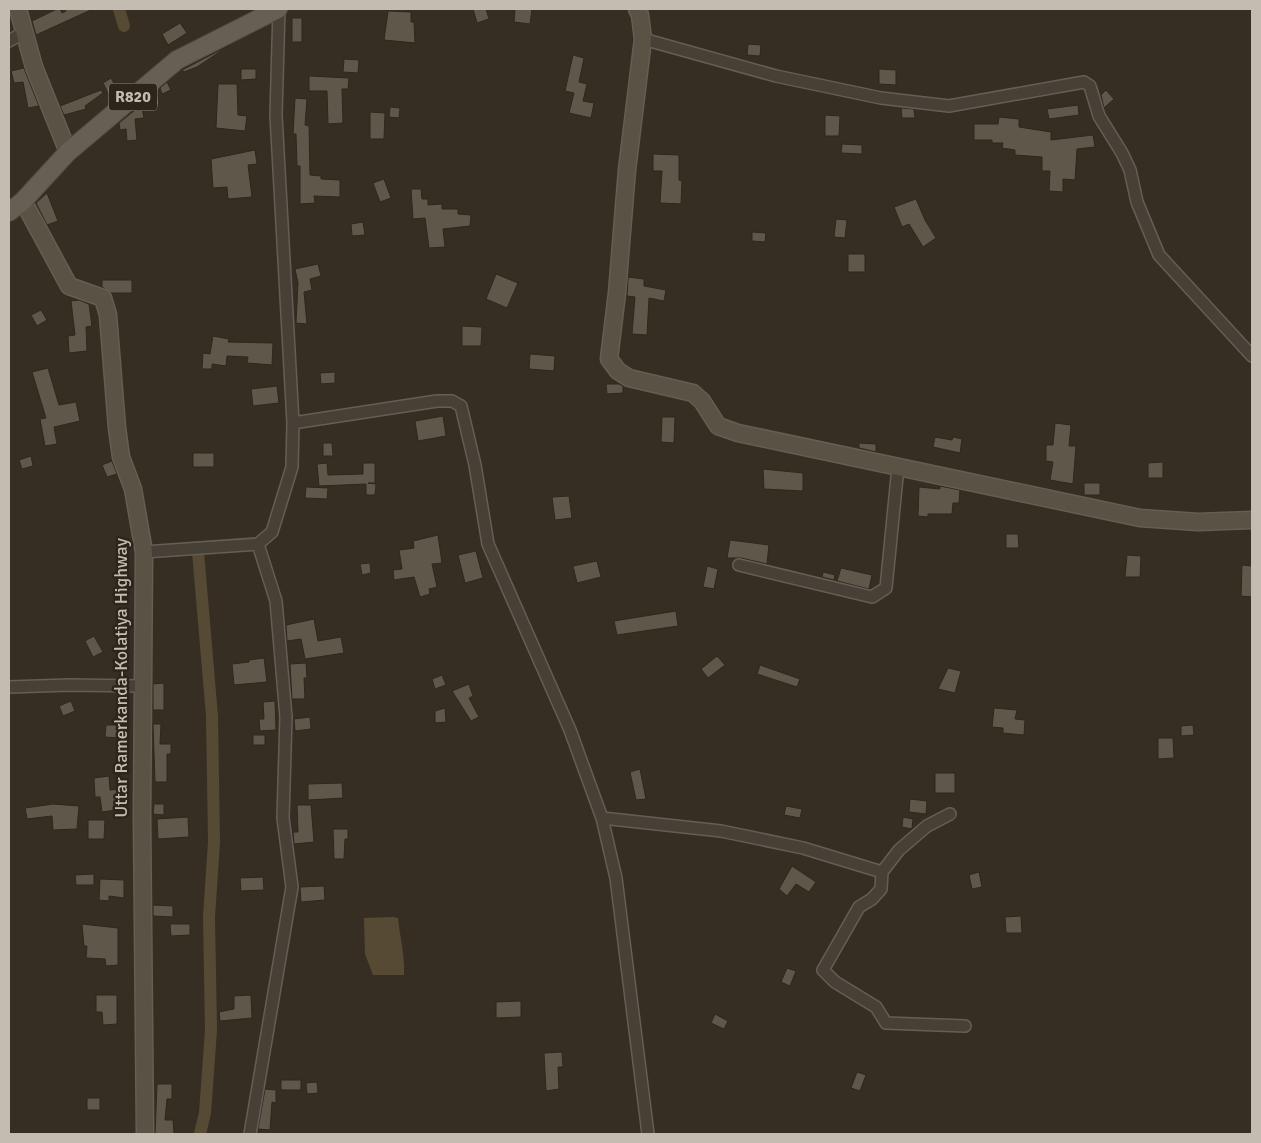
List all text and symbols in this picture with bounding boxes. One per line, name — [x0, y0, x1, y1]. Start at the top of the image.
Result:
road number: R820 — [109, 84, 157, 110]
street label: Uttar Ramerkanda-Kolatiya Highway — [110, 538, 132, 818]

